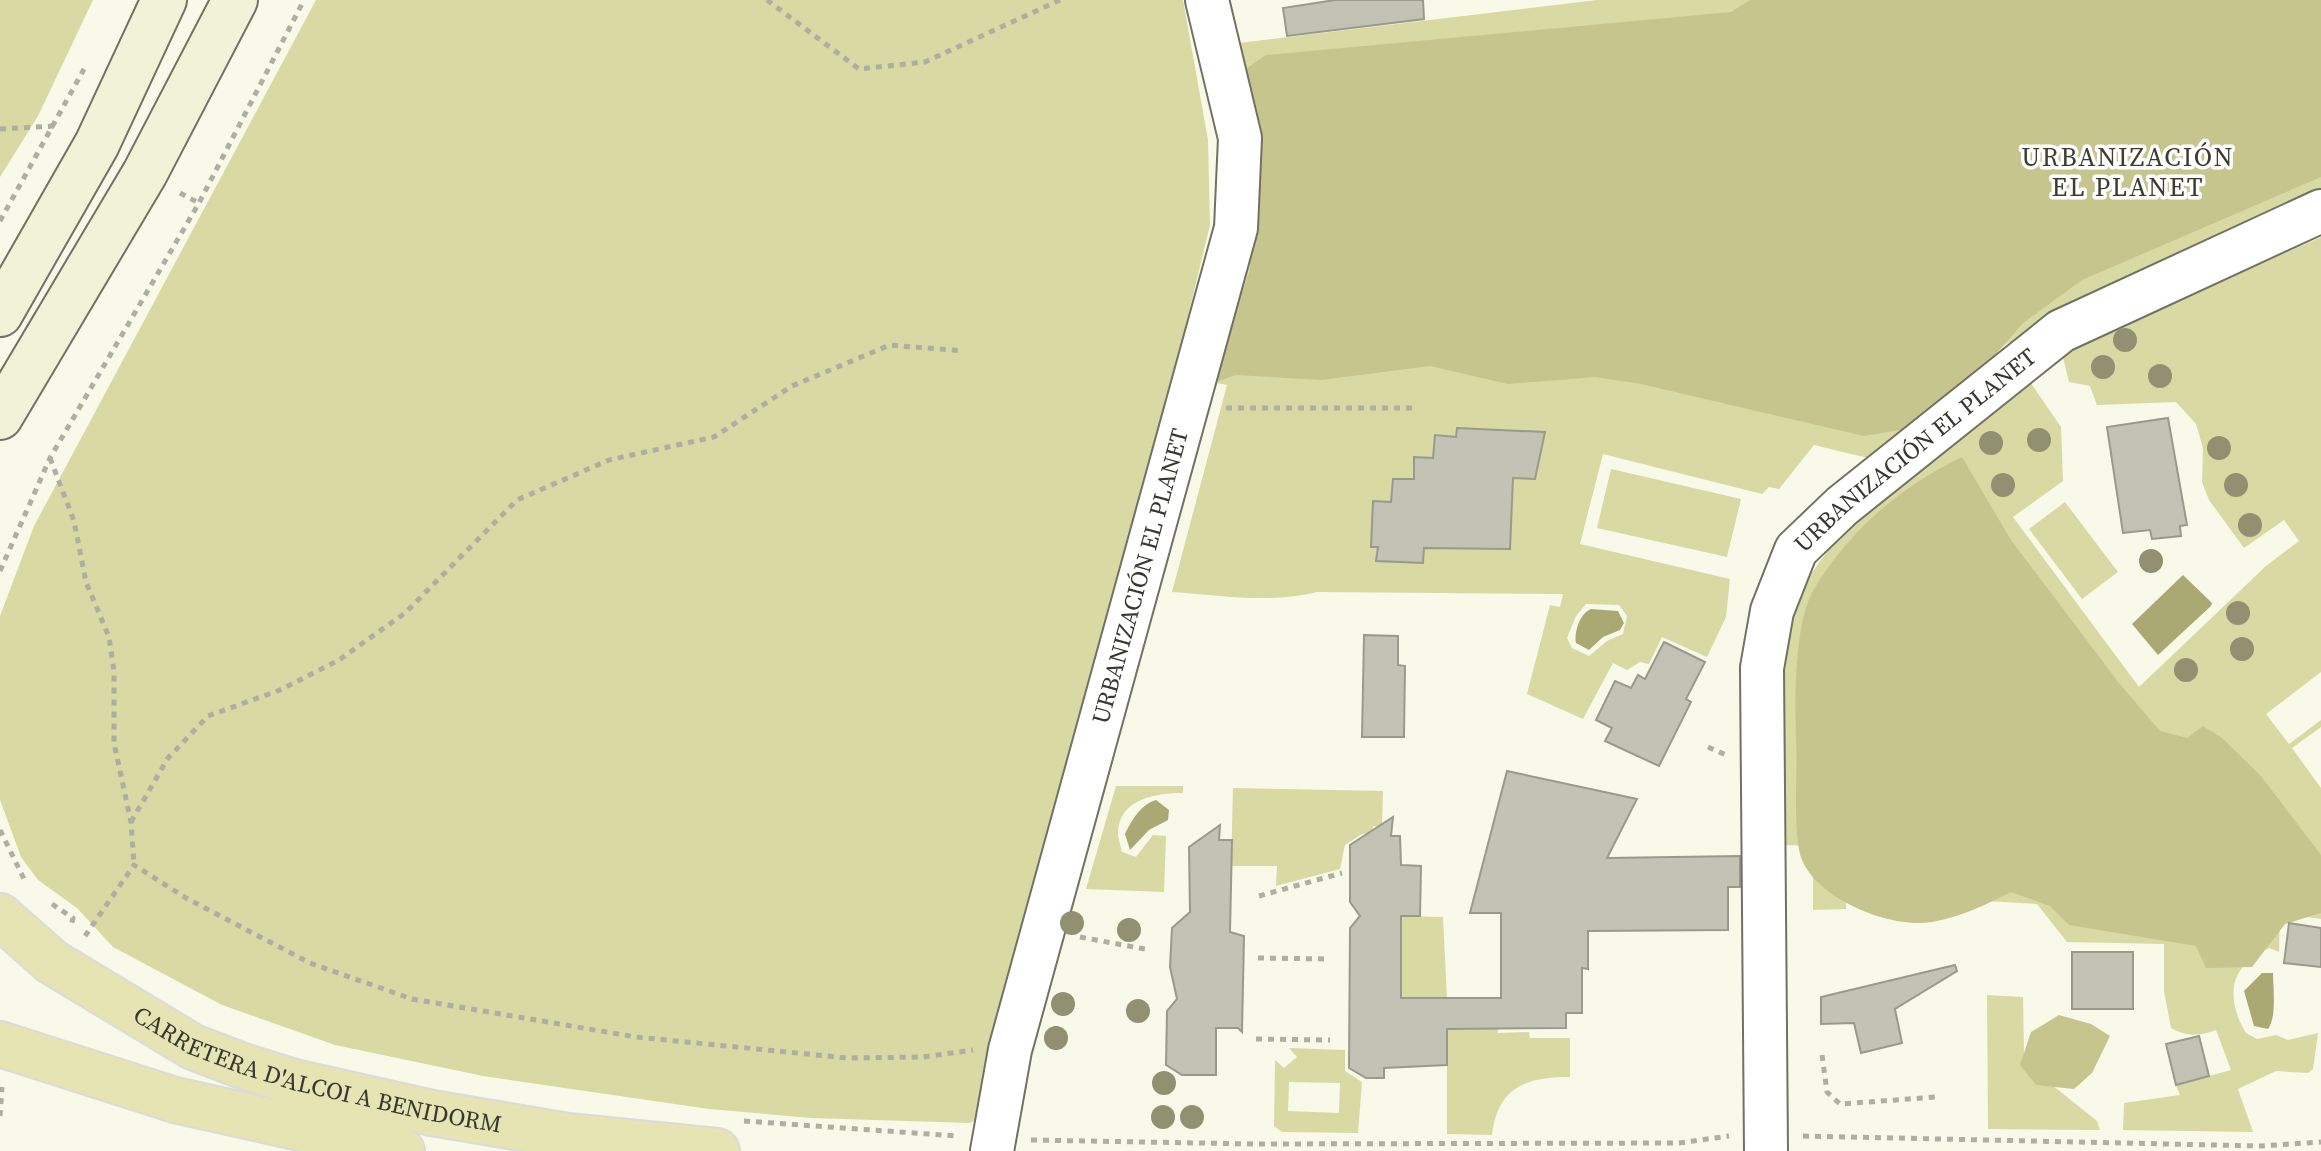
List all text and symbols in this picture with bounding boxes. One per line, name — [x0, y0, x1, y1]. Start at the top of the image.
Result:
district label: URBANIZACIÓN EL PLANET — [2021, 139, 2235, 205]
street label: URBANIZACIÓN EL PLANET — [1786, 340, 2043, 560]
street label: URBANIZACIÓN EL PLANET — [1083, 424, 1196, 728]
street label: CARRETERA D'ALCOI A BENIDORM — [127, 998, 504, 1141]

